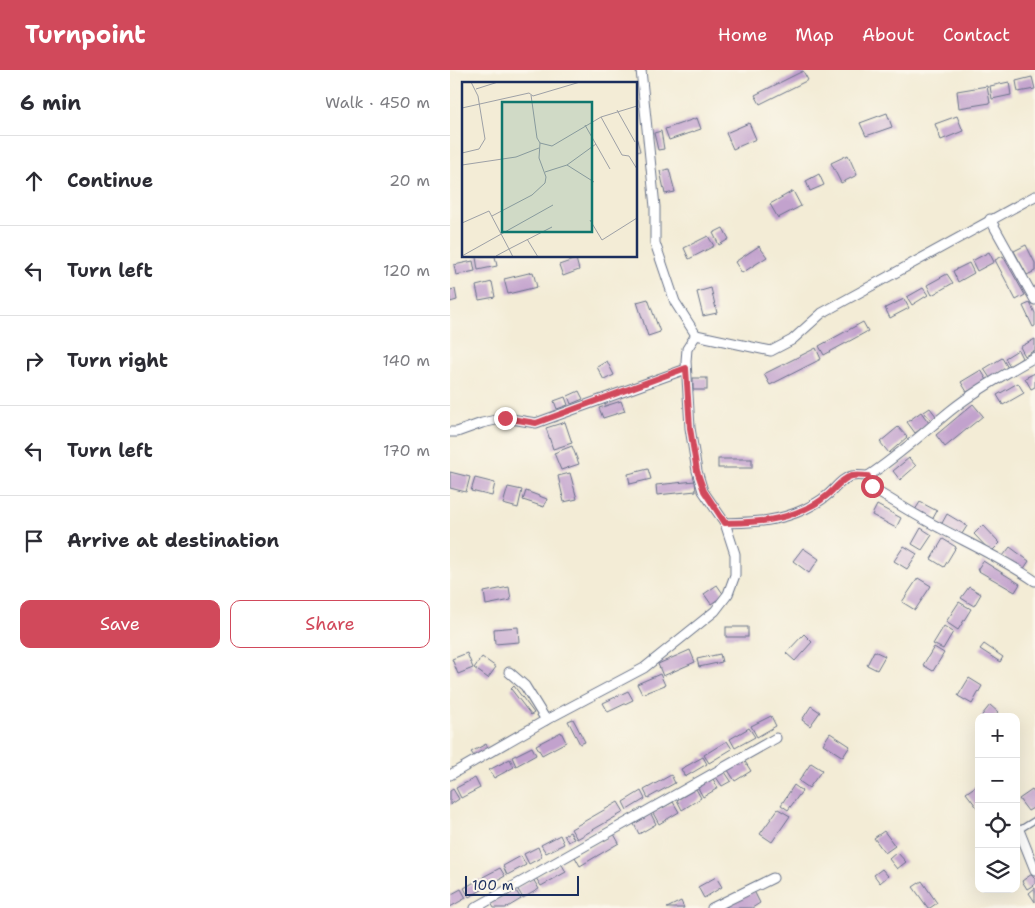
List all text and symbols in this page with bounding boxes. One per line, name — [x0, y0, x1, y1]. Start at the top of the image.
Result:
text: Turnpoint — [25, 19, 146, 51]
text: Home — [718, 23, 767, 47]
text: Map — [795, 23, 834, 47]
text: About — [862, 23, 915, 47]
text: Contact — [943, 23, 1010, 47]
inset map — [462, 82, 638, 258]
text: 6 min — [20, 89, 81, 117]
text: Walk · 450 m — [325, 92, 430, 113]
icon: ahead — [20, 167, 48, 195]
text: Continue — [67, 168, 153, 193]
text: 20 m — [389, 170, 430, 191]
icon: left — [20, 257, 48, 285]
text: Turn left — [67, 258, 153, 283]
text: 120 m — [383, 260, 430, 281]
icon: right — [20, 347, 48, 375]
text: Turn right — [67, 348, 168, 373]
text: 140 m — [383, 350, 430, 371]
route end — [494, 407, 517, 430]
icon: left — [20, 437, 48, 465]
text: Turn left — [67, 438, 153, 463]
text: 170 m — [383, 440, 430, 461]
route start — [861, 475, 884, 498]
icon: arrive — [20, 527, 48, 555]
text: Arrive at destination — [67, 528, 279, 553]
button: Save — [20, 600, 220, 648]
button: Share — [230, 600, 430, 648]
map controls — [975, 713, 1020, 893]
button: + — [975, 713, 1020, 758]
button: − — [975, 758, 1020, 803]
button: locate — [975, 803, 1020, 848]
button: layers — [975, 848, 1020, 893]
scale bar — [465, 873, 579, 896]
text: 100 m — [472, 876, 514, 894]

